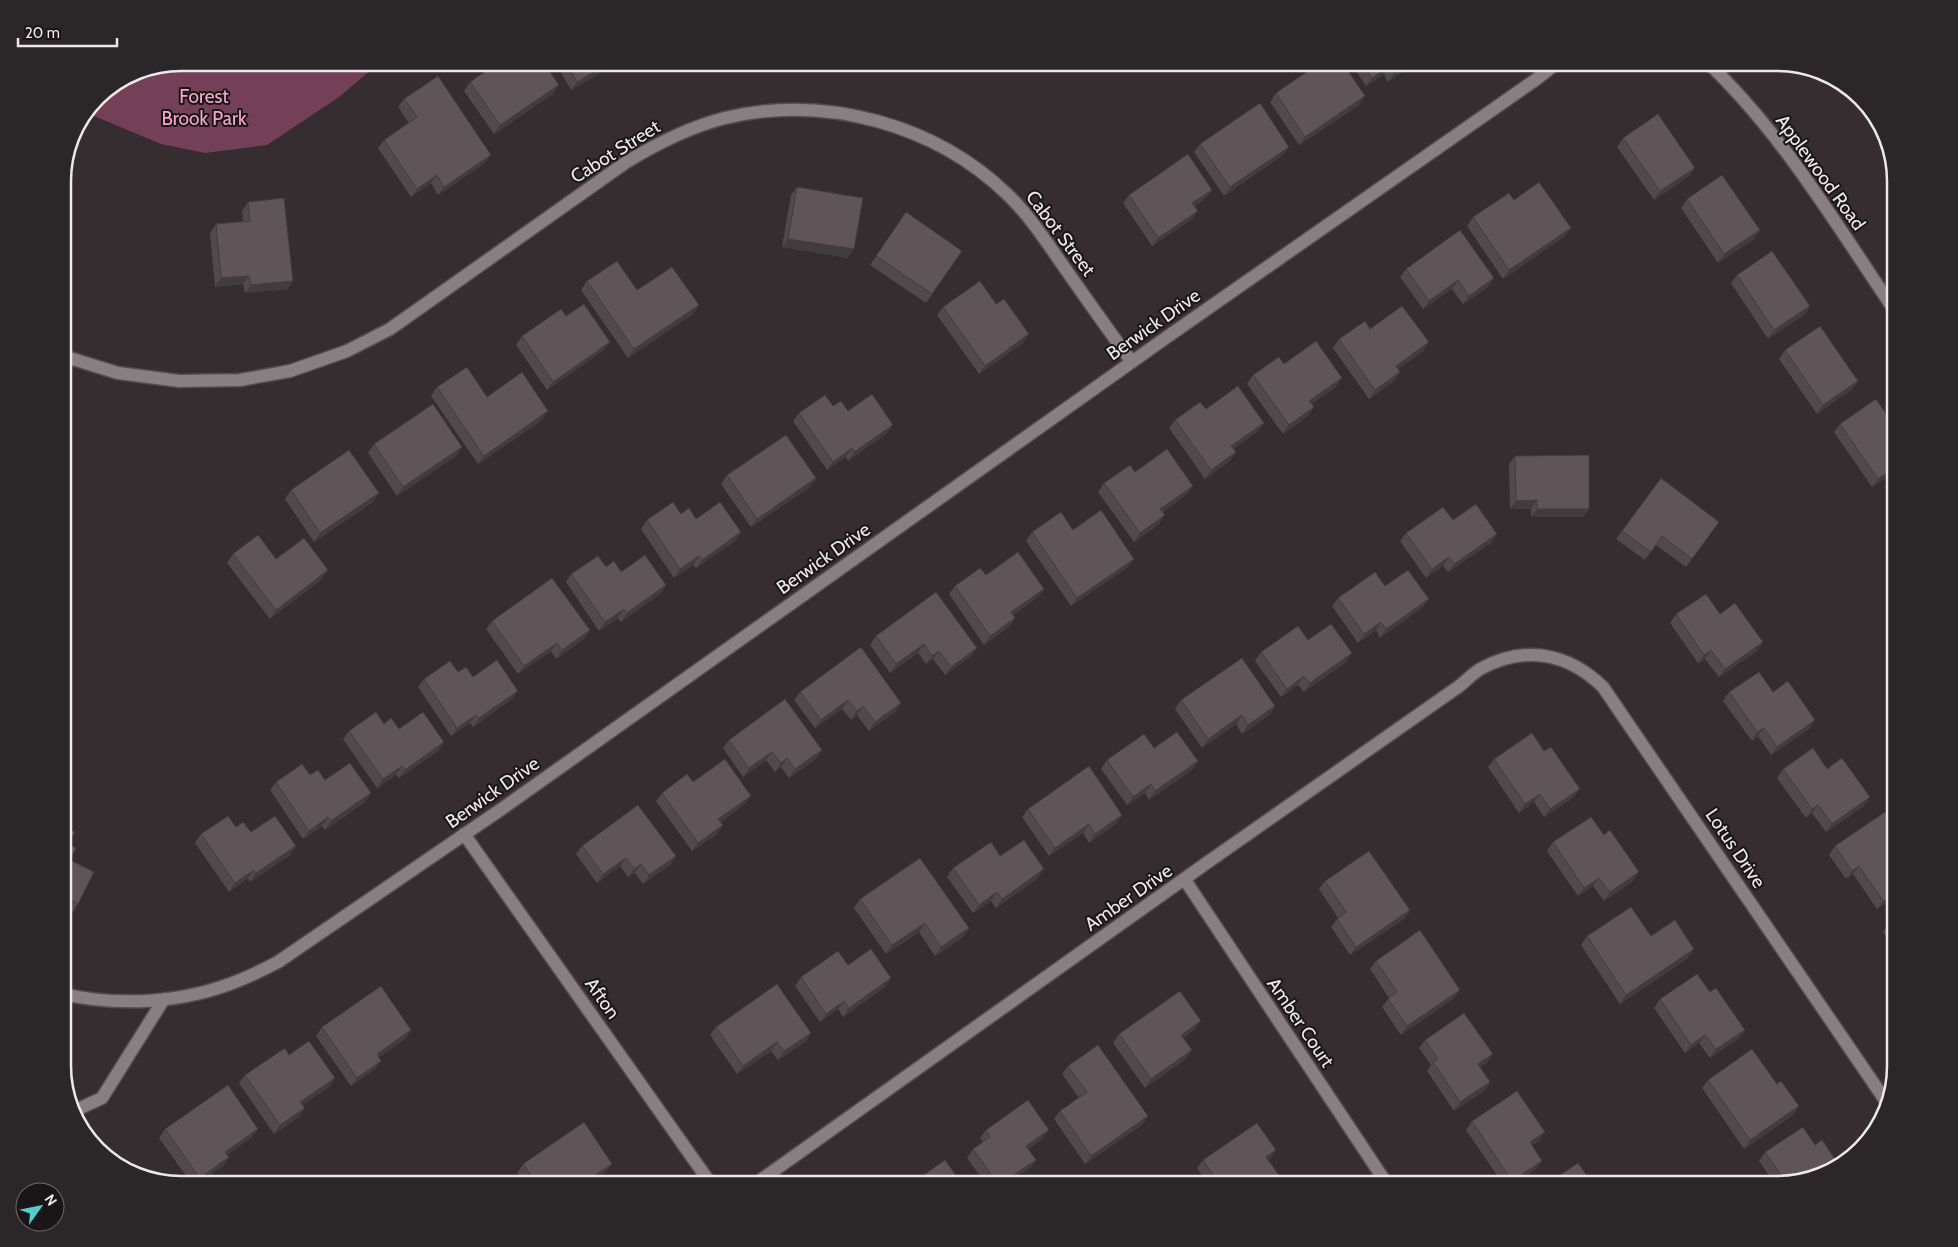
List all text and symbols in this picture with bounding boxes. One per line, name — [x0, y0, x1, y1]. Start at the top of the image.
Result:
scale bar — [18, 15, 116, 47]
text: 20 m — [25, 24, 60, 42]
park label: Forest Brook Park — [162, 85, 247, 130]
street label: Applewood Road — [1771, 110, 1870, 235]
street label: Cabot Street — [566, 115, 665, 188]
street label: Cabot Street — [1021, 186, 1101, 281]
street label: Berwick Drive — [1102, 284, 1205, 365]
street label: Berwick Drive — [772, 518, 875, 599]
street label: Berwick Drive — [441, 752, 544, 833]
street label: Lotus Drive — [1701, 804, 1771, 893]
street label: Amber Drive — [1080, 859, 1177, 936]
street label: Afton — [580, 973, 625, 1023]
street label: Amber Court — [1262, 973, 1339, 1072]
north arrow — [15, 1182, 65, 1232]
text: N — [41, 1191, 61, 1209]

